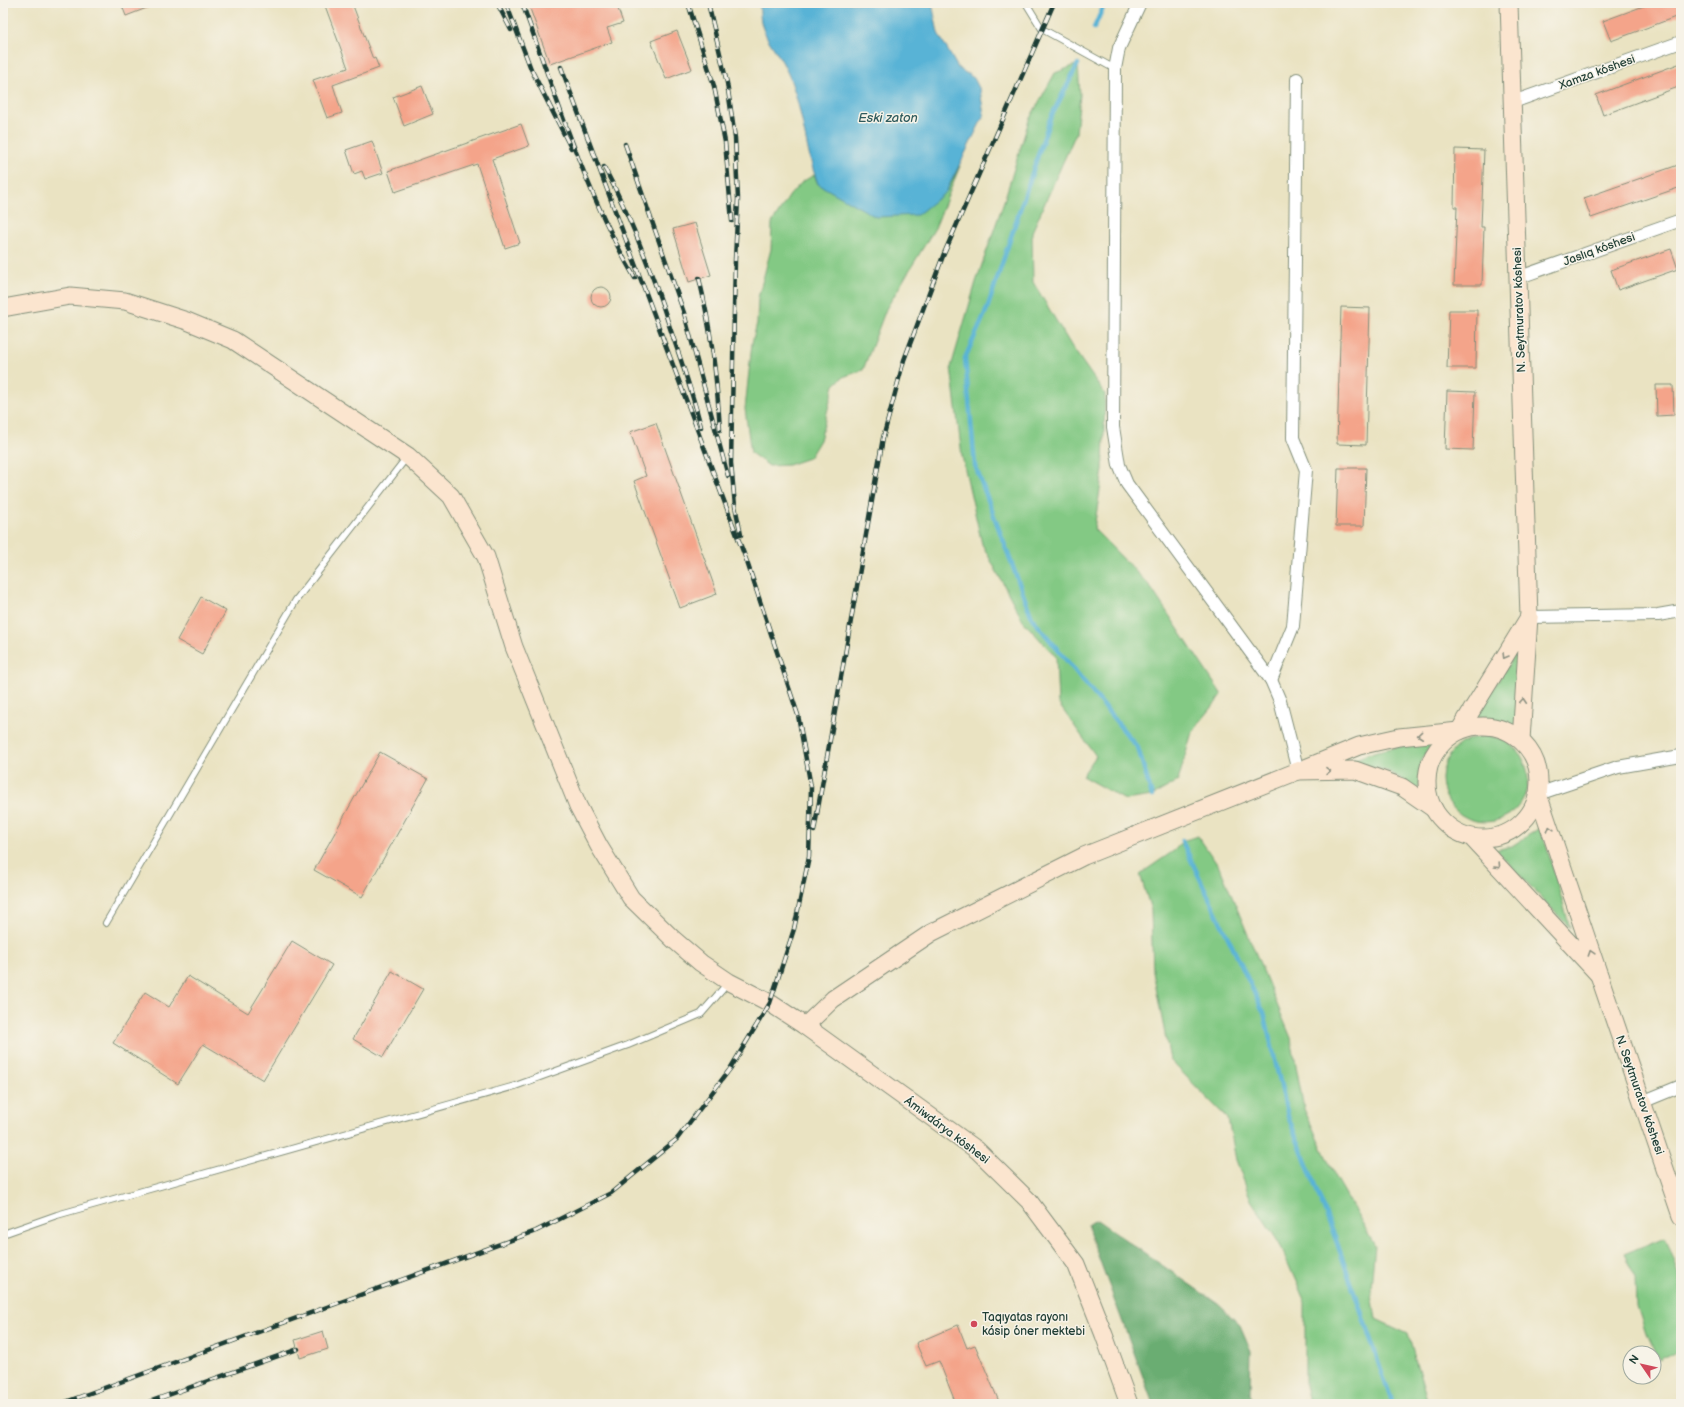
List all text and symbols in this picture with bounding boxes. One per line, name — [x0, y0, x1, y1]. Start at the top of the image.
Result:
street label: Xamza kóshesi — [1556, 52, 1637, 94]
water label: Eski zaton — [858, 110, 918, 126]
street label: Jaslıq kóshesi — [1561, 229, 1637, 269]
street label: N. Seytmuratov kóshesi — [1510, 247, 1529, 373]
one-way arrow — [1503, 651, 1510, 658]
one-way arrow — [1519, 698, 1528, 704]
one-way arrow — [1417, 730, 1423, 739]
one-way arrow — [1325, 766, 1331, 775]
one-way arrow — [1546, 826, 1555, 833]
one-way arrow — [1493, 861, 1501, 869]
one-way arrow — [1588, 949, 1596, 956]
street label: N. Seytmuratov kóshesi — [1612, 1034, 1667, 1157]
street label: Ámiwdárya kóshesi — [901, 1092, 994, 1167]
place label: Taqıyatas rayonı kásip óner mektebi — [982, 1310, 1085, 1339]
marker: Taqıyatas rayonı kásip óner mektebi — [969, 1319, 979, 1329]
north arrow — [1622, 1345, 1662, 1385]
text: N — [1626, 1353, 1642, 1367]

